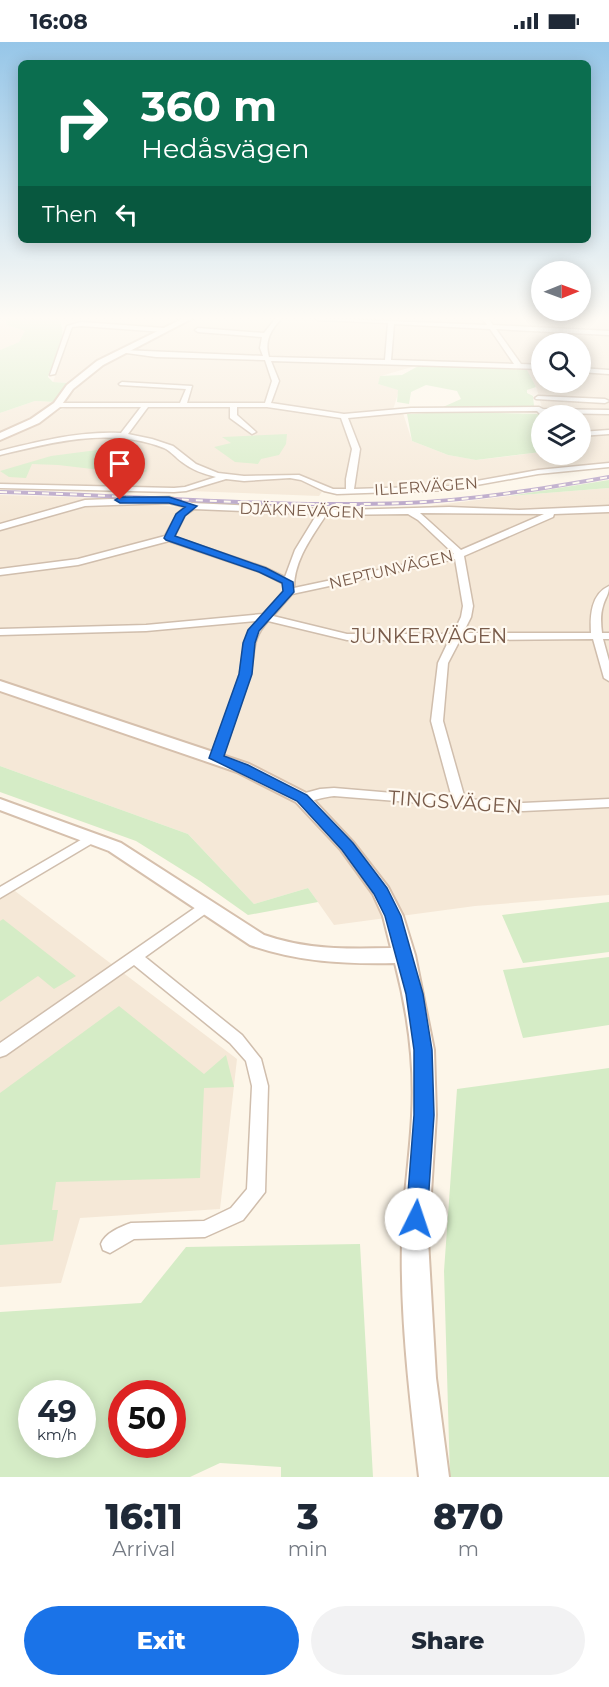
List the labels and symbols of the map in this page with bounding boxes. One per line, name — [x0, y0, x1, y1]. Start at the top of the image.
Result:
north arrow — [531, 261, 591, 321]
pin — [94, 438, 145, 500]
street label: ILLERVÄGEN — [373, 472, 479, 500]
street label: DJÄKNEVÄGEN — [239, 498, 365, 522]
street label: NEPTUNVÄGEN — [327, 545, 455, 593]
street label: JUNKERVÄGEN — [350, 624, 507, 648]
street label: TINGSVÄGEN — [387, 785, 523, 819]
position arrow — [384, 1187, 448, 1251]
speed limit sign: 50 — [108, 1380, 186, 1458]

